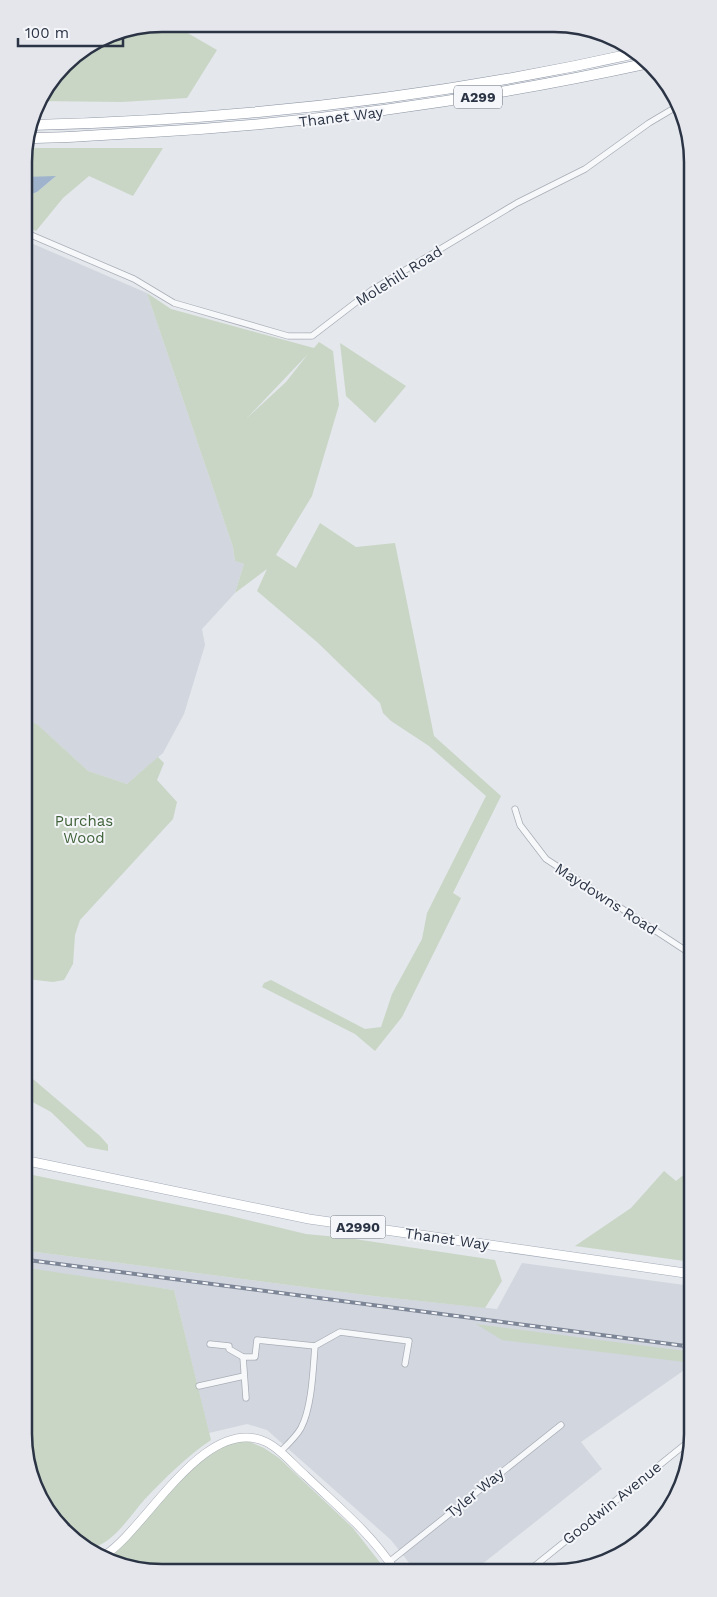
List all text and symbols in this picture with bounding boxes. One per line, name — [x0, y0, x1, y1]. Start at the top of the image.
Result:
scale bar — [18, 15, 122, 47]
text: 100 m — [25, 24, 69, 42]
road number: A299 — [454, 85, 502, 108]
street label: Thanet Way — [298, 103, 384, 131]
street label: Molehill Road — [352, 242, 446, 310]
park label: Purchas Wood — [55, 812, 113, 847]
street label: Maydowns Road — [552, 859, 660, 939]
road number: A2990 — [330, 1216, 386, 1238]
street label: Thanet Way — [404, 1224, 491, 1254]
street label: Goodwin Avenue — [559, 1458, 665, 1548]
street label: Tyler Way — [443, 1464, 508, 1522]

